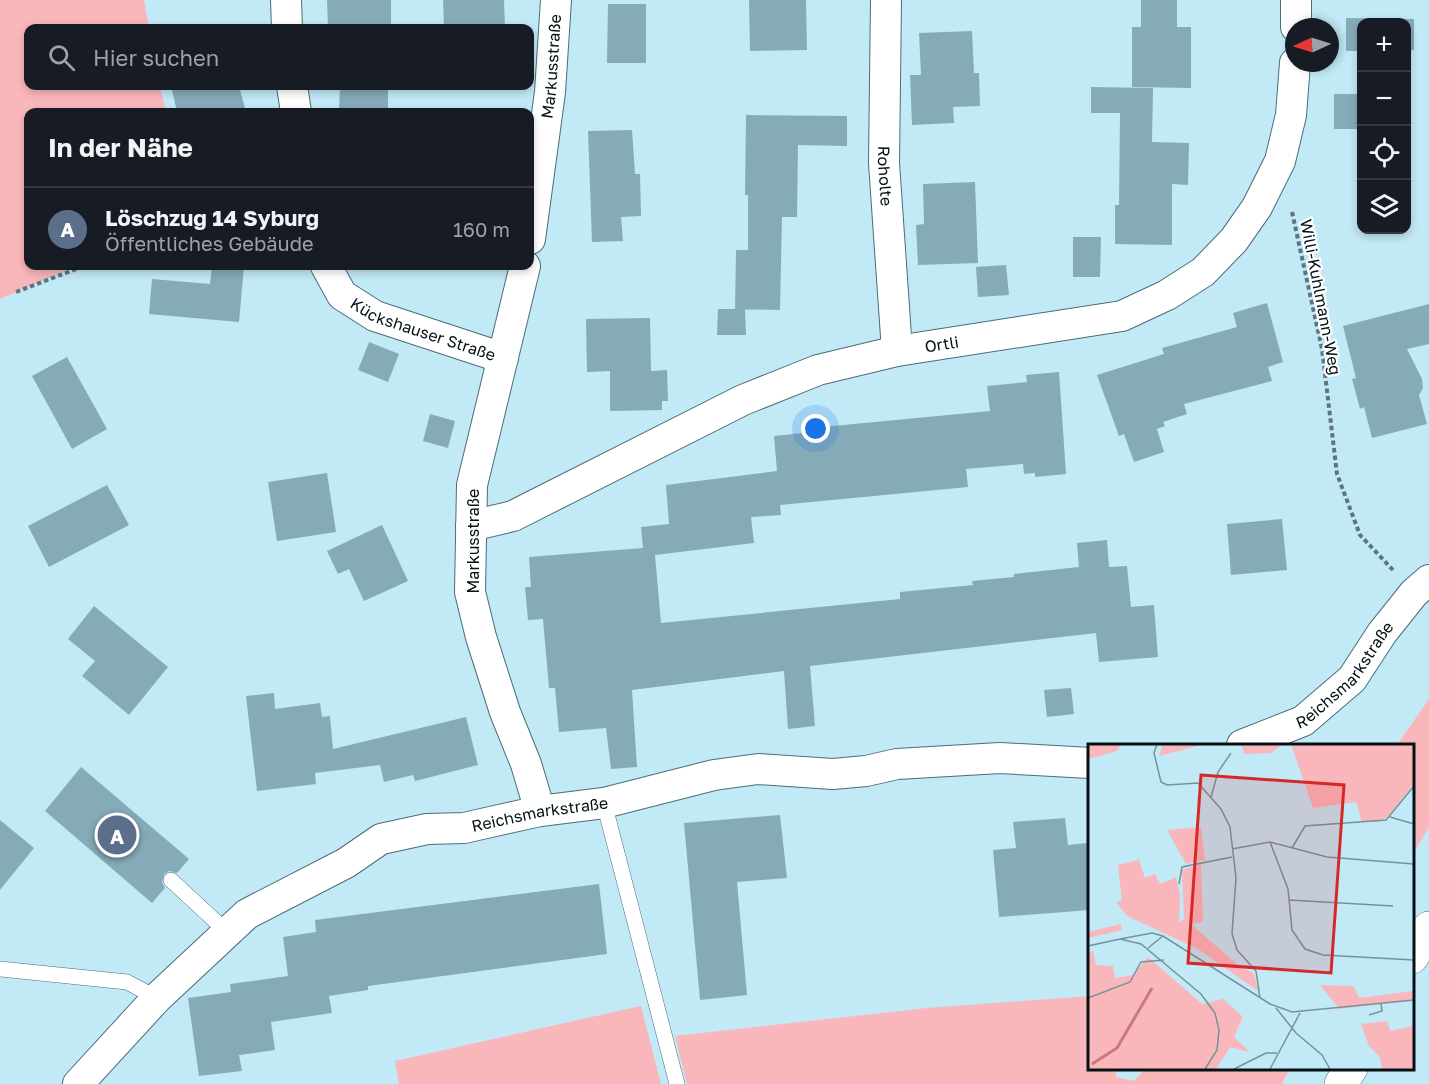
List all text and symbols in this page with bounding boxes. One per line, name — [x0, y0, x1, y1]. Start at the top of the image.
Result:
street label: Markusstraße — [536, 13, 565, 120]
north arrow — [1285, 18, 1339, 72]
map controls — [1357, 18, 1411, 234]
button: + — [1357, 18, 1411, 72]
search box — [24, 24, 534, 90]
icon: search — [45, 41, 78, 74]
text: Hier suchen — [93, 44, 219, 71]
button: − — [1357, 72, 1411, 126]
button: locate — [1357, 126, 1411, 180]
text: In der Nähe — [48, 132, 193, 163]
street label: Roholte — [874, 146, 897, 207]
button: layers — [1357, 180, 1411, 234]
text: Löschzug 14 Syburg — [105, 204, 319, 231]
text: A — [60, 217, 75, 241]
text: 160 m — [453, 217, 510, 241]
street label: Willi-Kuhlmann-Weg — [1296, 217, 1346, 377]
text: Öffentliches Gebäude — [105, 231, 314, 255]
street label: Kückshauser Straße — [347, 293, 498, 365]
street label: Ortli — [923, 332, 960, 357]
your location — [801, 414, 830, 443]
street label: Markusstraße — [463, 489, 483, 593]
street label: Reichsmarkstraße — [1293, 617, 1397, 733]
inset map — [1088, 744, 1414, 1069]
street label: Reichsmarkstraße — [470, 793, 609, 836]
pin: A — [98, 812, 136, 858]

